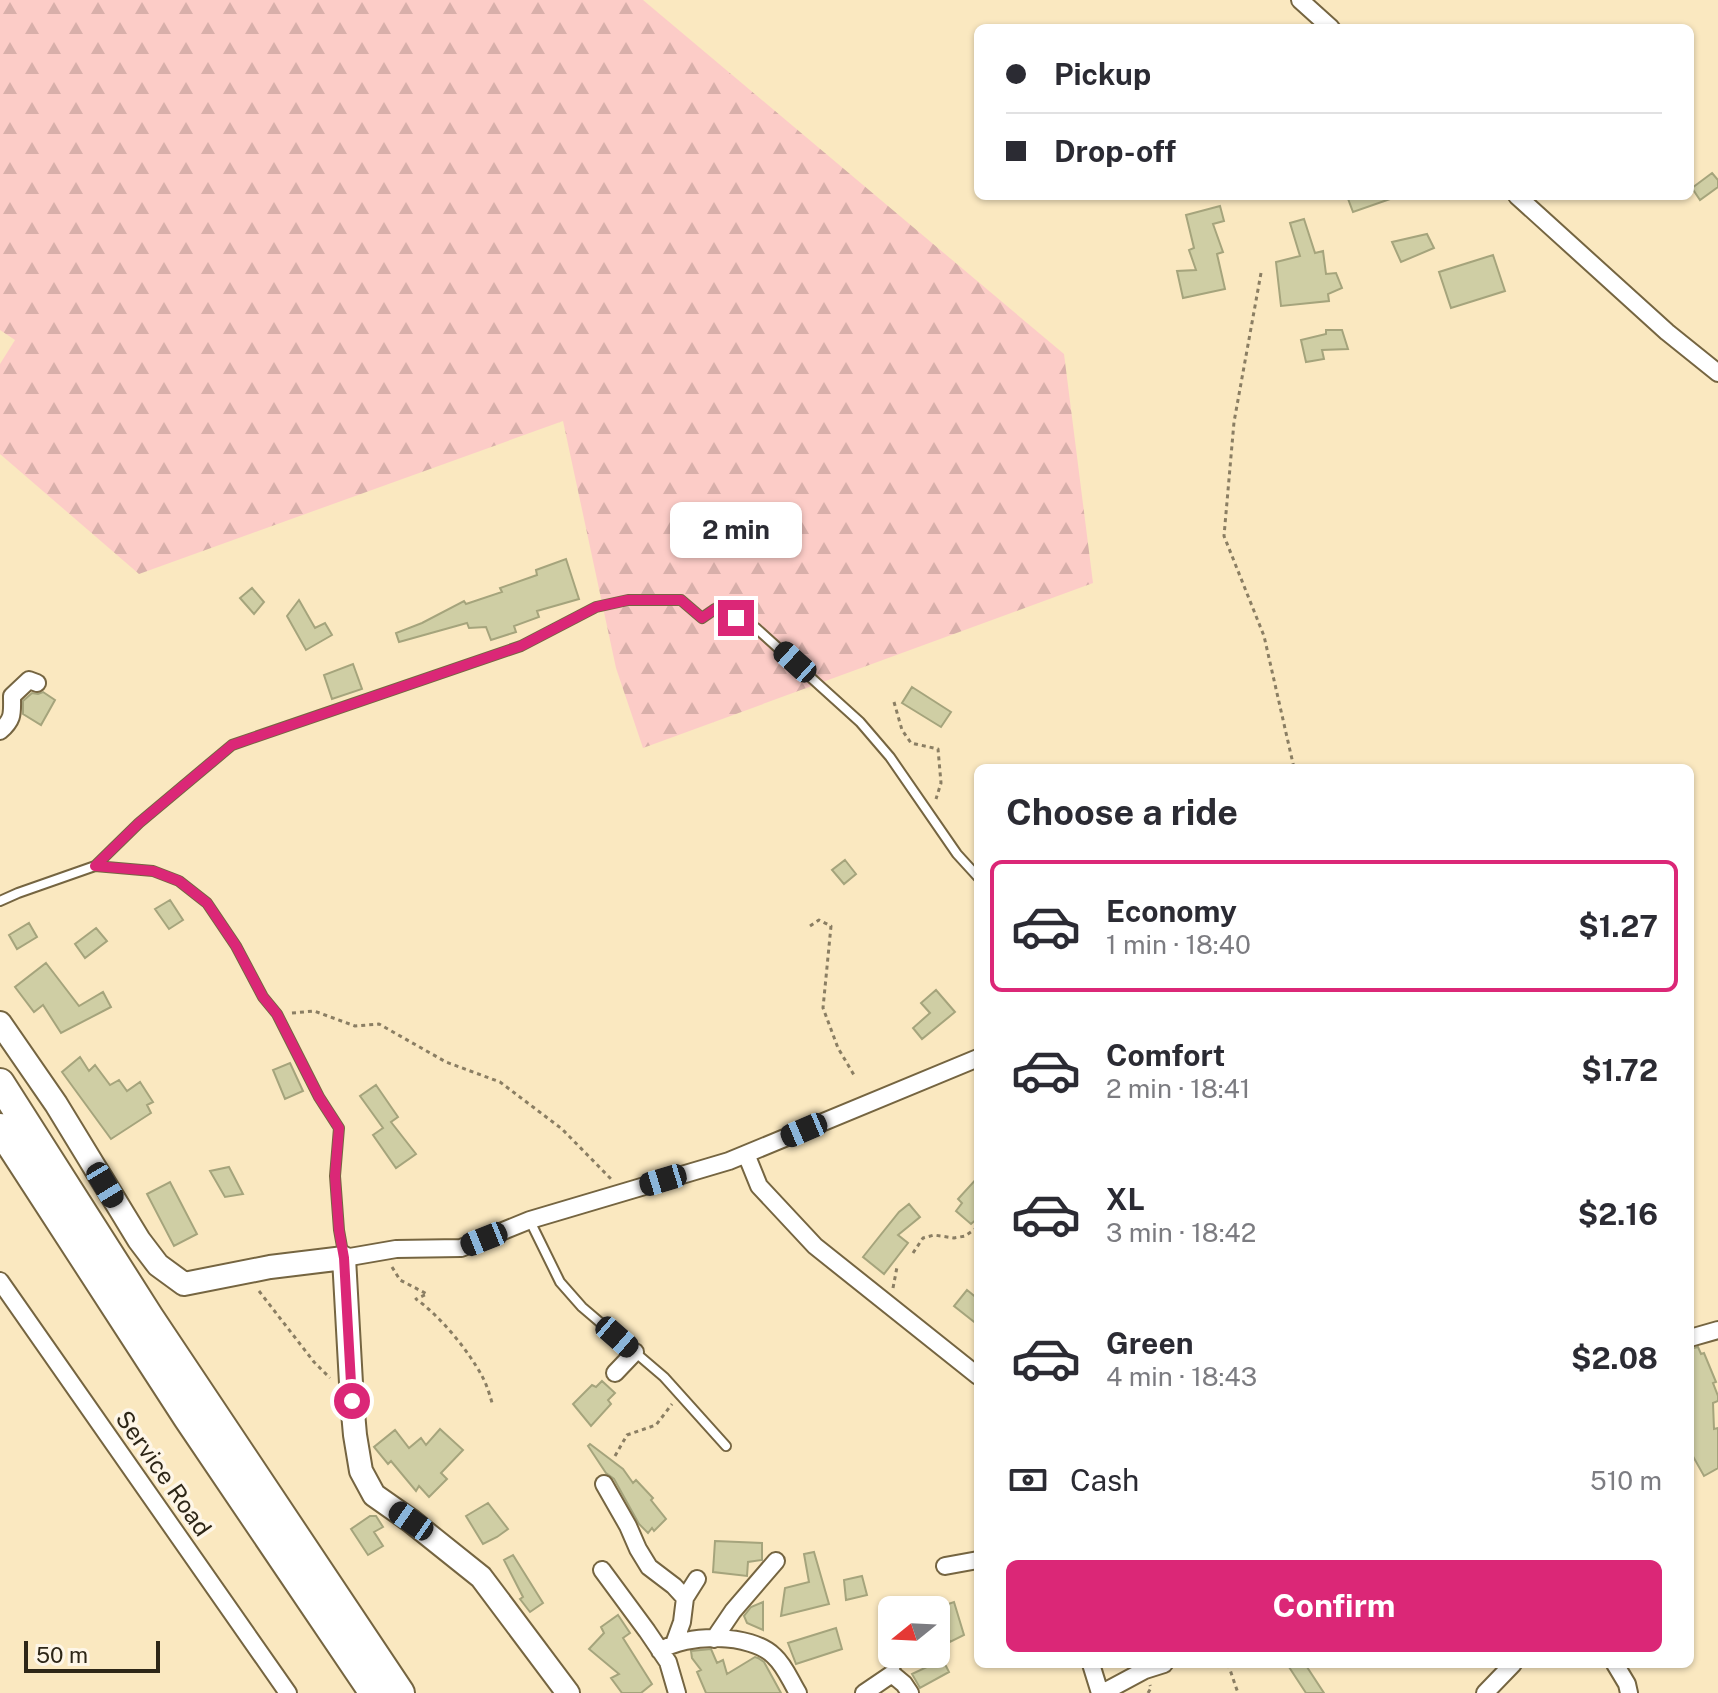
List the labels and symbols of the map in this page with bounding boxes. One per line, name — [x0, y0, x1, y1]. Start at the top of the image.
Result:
callout: 2 min — [670, 502, 802, 558]
route end — [718, 600, 754, 636]
car — [769, 637, 821, 687]
car — [777, 1110, 831, 1150]
car — [82, 1158, 128, 1212]
car — [637, 1162, 689, 1198]
car — [457, 1219, 511, 1259]
car — [591, 1312, 643, 1362]
route start — [334, 1383, 370, 1419]
street label: Service Road — [111, 1405, 217, 1541]
car — [384, 1497, 438, 1545]
north arrow — [878, 1596, 950, 1668]
scale bar — [24, 1637, 160, 1673]

